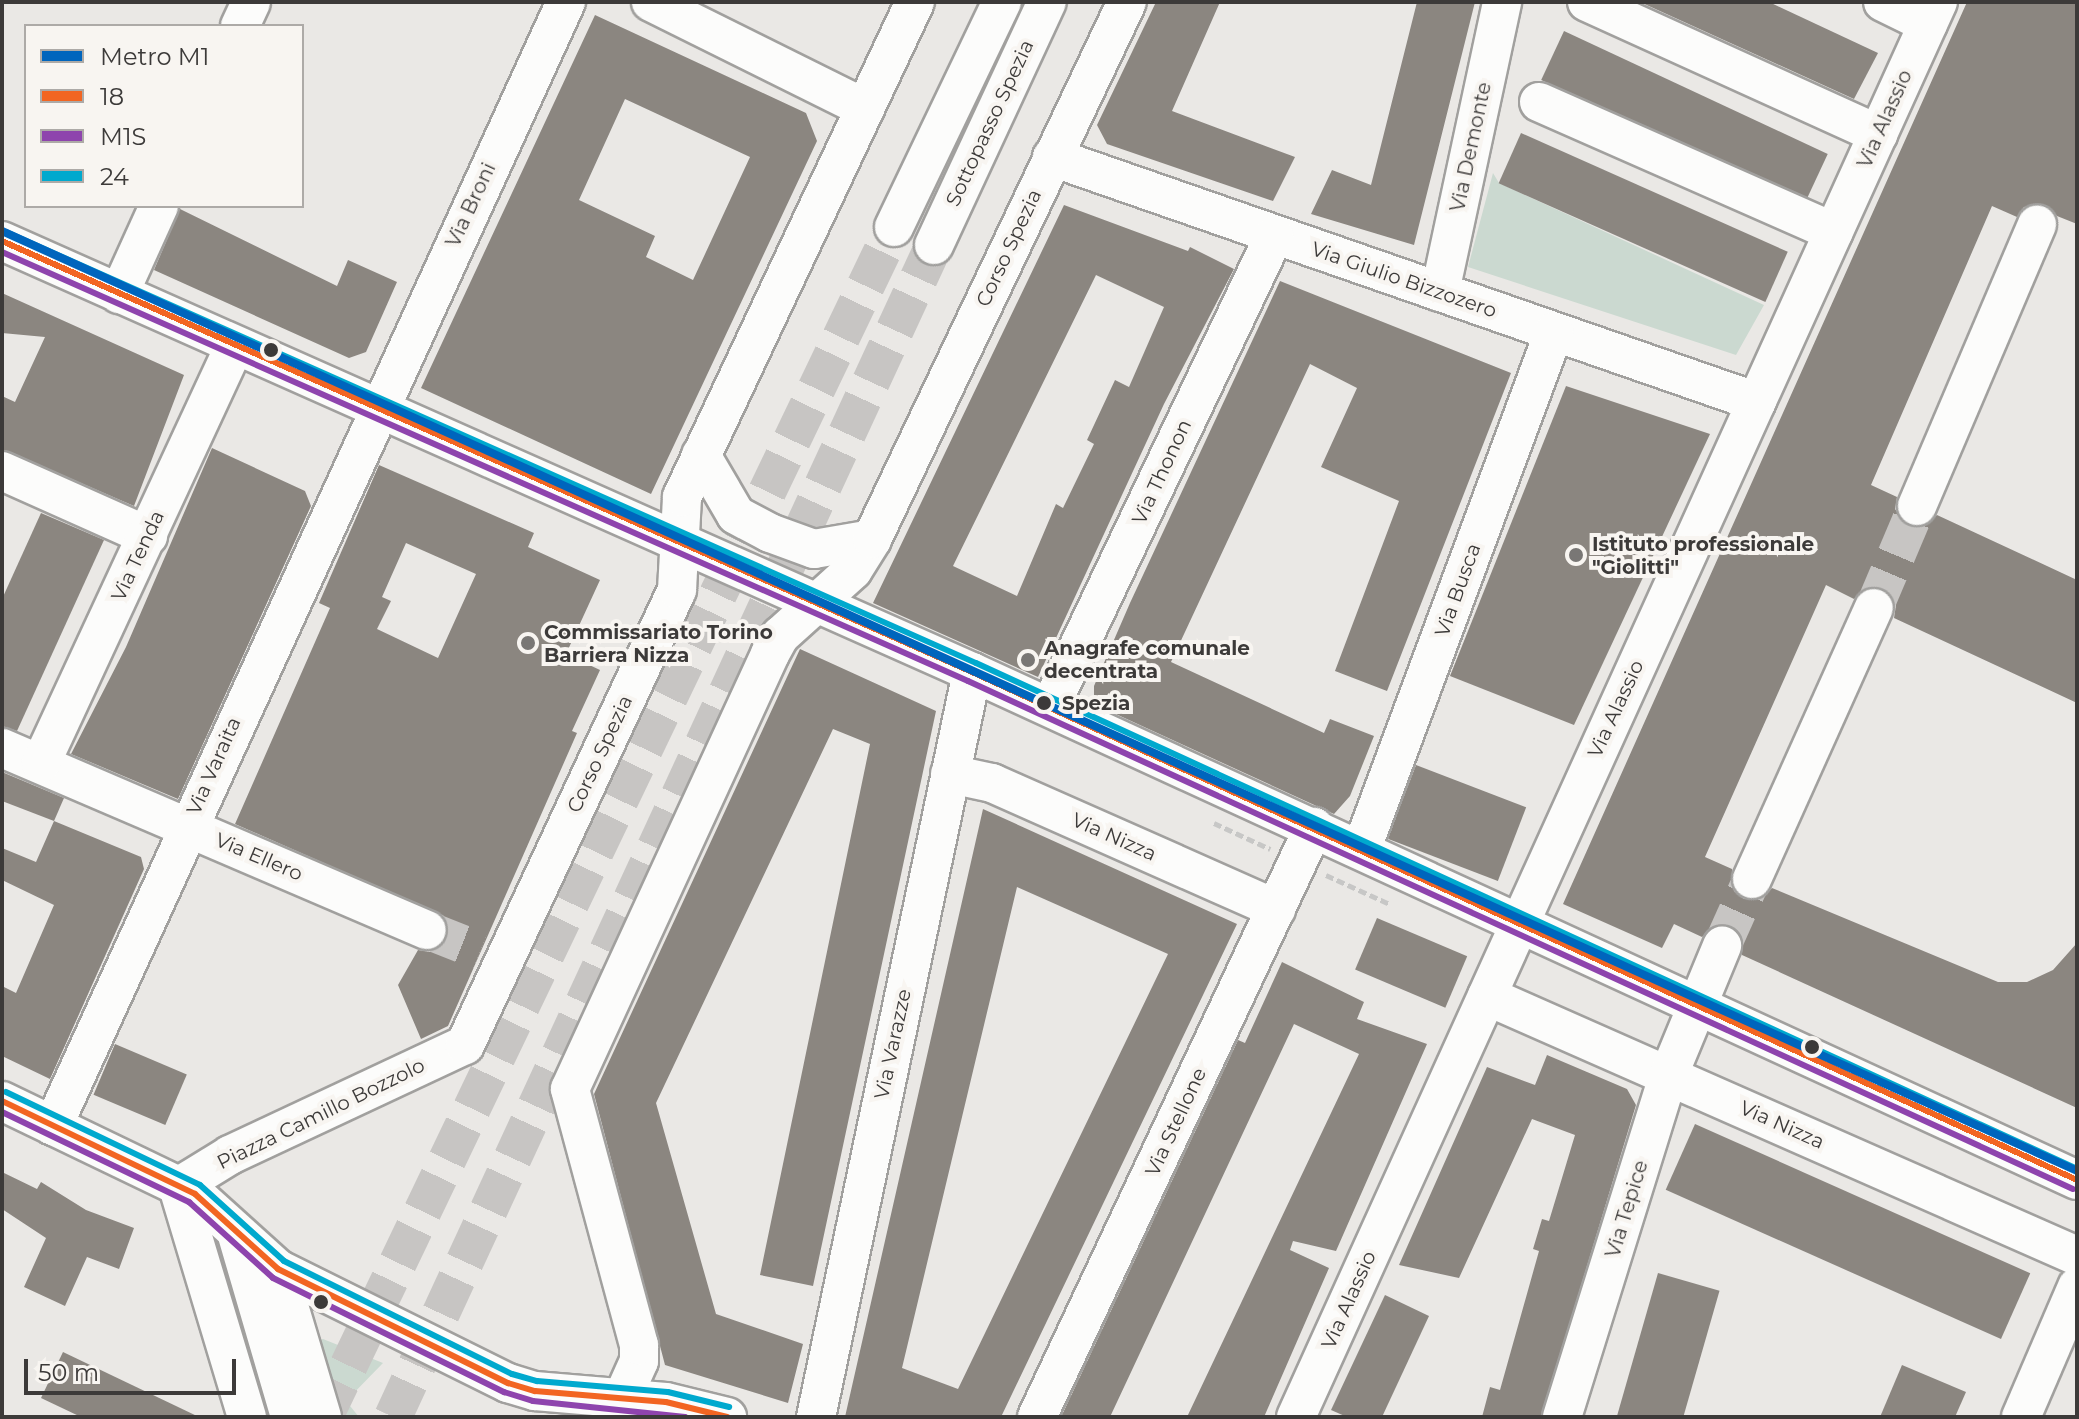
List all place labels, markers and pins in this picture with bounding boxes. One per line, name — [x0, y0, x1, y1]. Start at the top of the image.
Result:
unlabelled marker — [263, 342, 279, 358]
place label: Istituto professionale "Giolitti" — [1592, 532, 1814, 579]
marker: Istituto professionale "Giolitti" — [1567, 546, 1585, 564]
place label: Commissariato Torino Barriera Nizza — [544, 620, 773, 667]
marker: Commissariato Torino Barriera Nizza — [519, 634, 537, 652]
place label: Anagrafe comunale decentrata — [1044, 636, 1250, 683]
marker: Anagrafe comunale decentrata — [1019, 651, 1037, 669]
place label: Spezia — [1062, 691, 1130, 715]
marker: Spezia — [1033, 692, 1055, 714]
unlabelled marker — [1804, 1039, 1820, 1055]
unlabelled marker — [313, 1294, 329, 1310]

